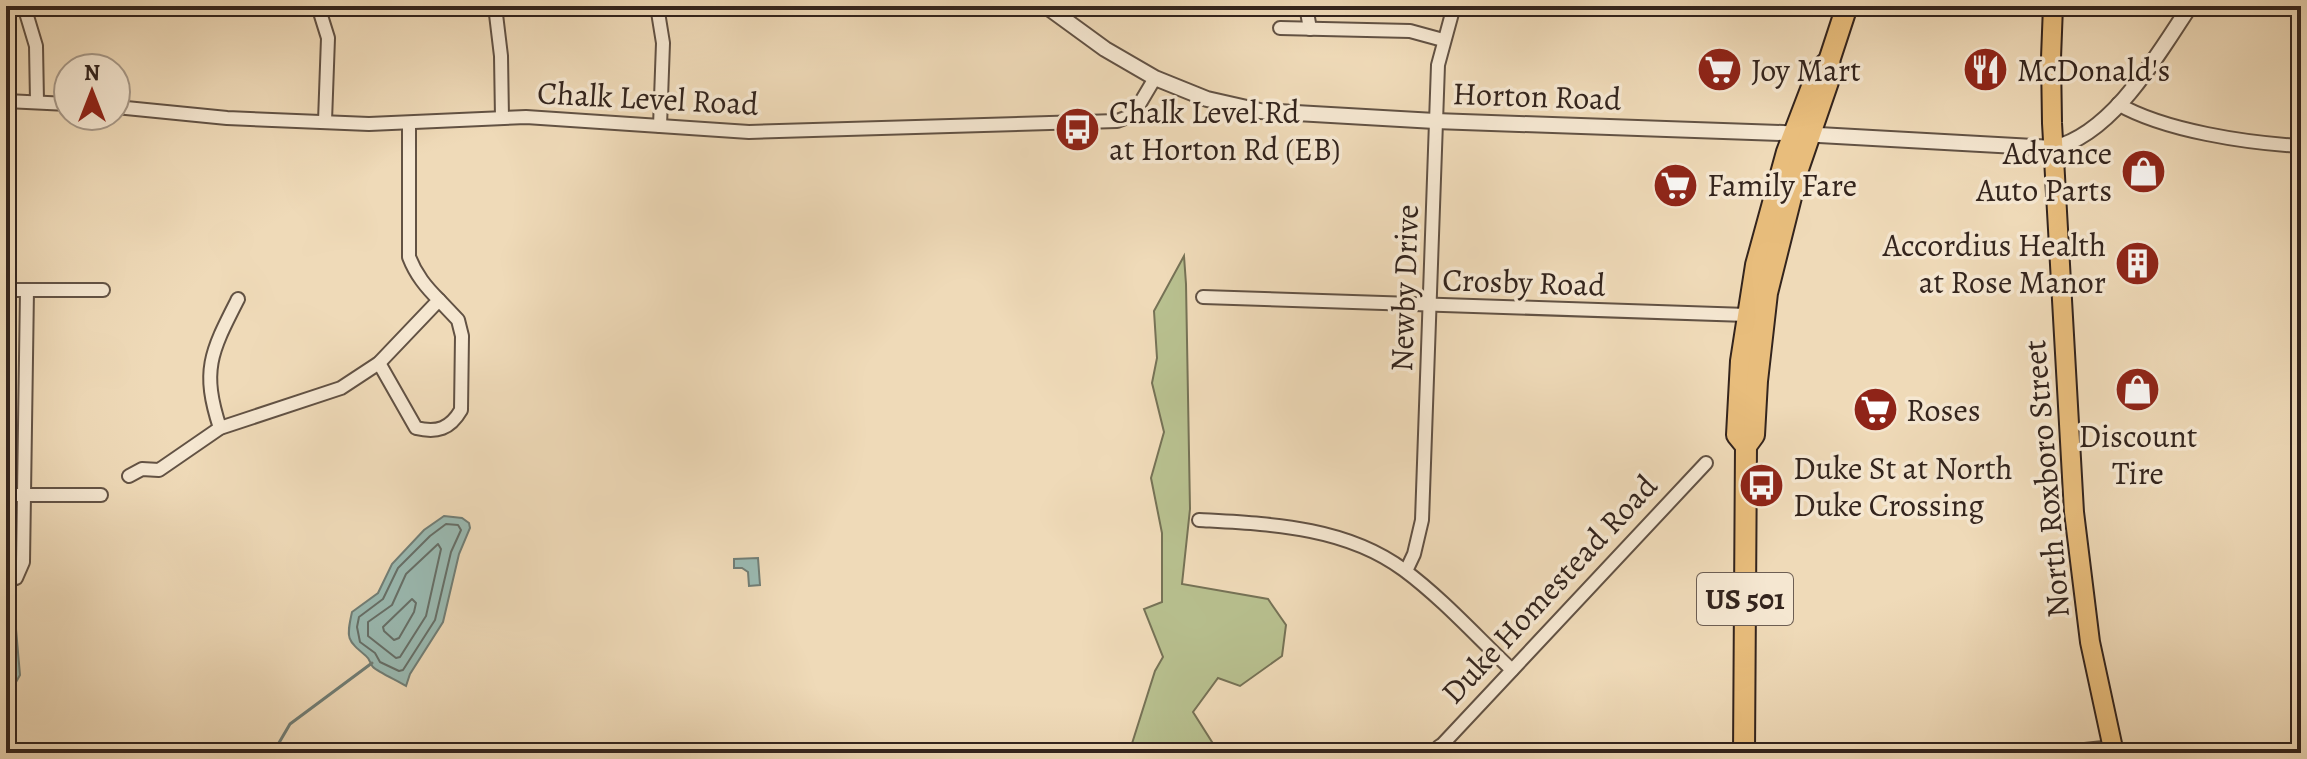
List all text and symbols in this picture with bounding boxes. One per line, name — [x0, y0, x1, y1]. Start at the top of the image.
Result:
supermarket icon: Joy Mart — [1696, 46, 1744, 94]
restaurant icon: McDonald's — [1962, 46, 2010, 94]
place label: Joy Mart — [1751, 48, 1861, 92]
place label: McDonald's — [2017, 48, 2170, 92]
north arrow — [52, 52, 132, 132]
text: N — [84, 58, 100, 88]
street label: Chalk Level Road — [536, 70, 761, 126]
street label: Horton Road — [1452, 71, 1623, 121]
place label: Chalk Level Rd at Horton Rd (EB) — [1109, 90, 1341, 171]
bus stop icon: Chalk Level Rd at Horton Rd (EB) — [1054, 106, 1102, 154]
place label: Advance Auto Parts — [1975, 131, 2112, 212]
shop icon: Advance Auto Parts — [2119, 147, 2167, 195]
supermarket icon: Family Fare — [1652, 161, 1700, 209]
place label: Family Fare — [1707, 163, 1857, 207]
street label: Newby Drive — [1379, 204, 1429, 372]
place label: Accordius Health at Rose Manor — [1882, 223, 2106, 304]
building icon: Accordius Health at Rose Manor — [2113, 239, 2161, 287]
street label: Crosby Road — [1442, 257, 1607, 307]
street label: North Roxboro Street — [2012, 338, 2080, 620]
shop icon: Discount Tire — [2114, 365, 2162, 413]
supermarket icon: Roses — [1851, 386, 1899, 434]
place label: Roses — [1906, 388, 1981, 432]
place label: Discount Tire — [2079, 414, 2197, 495]
place label: Duke St at North Duke Crossing — [1793, 446, 2013, 527]
bus stop icon: Duke St at North Duke Crossing — [1738, 462, 1786, 510]
street label: Duke Homestead Road — [1431, 464, 1668, 713]
road number: US 501 — [1697, 573, 1793, 625]

